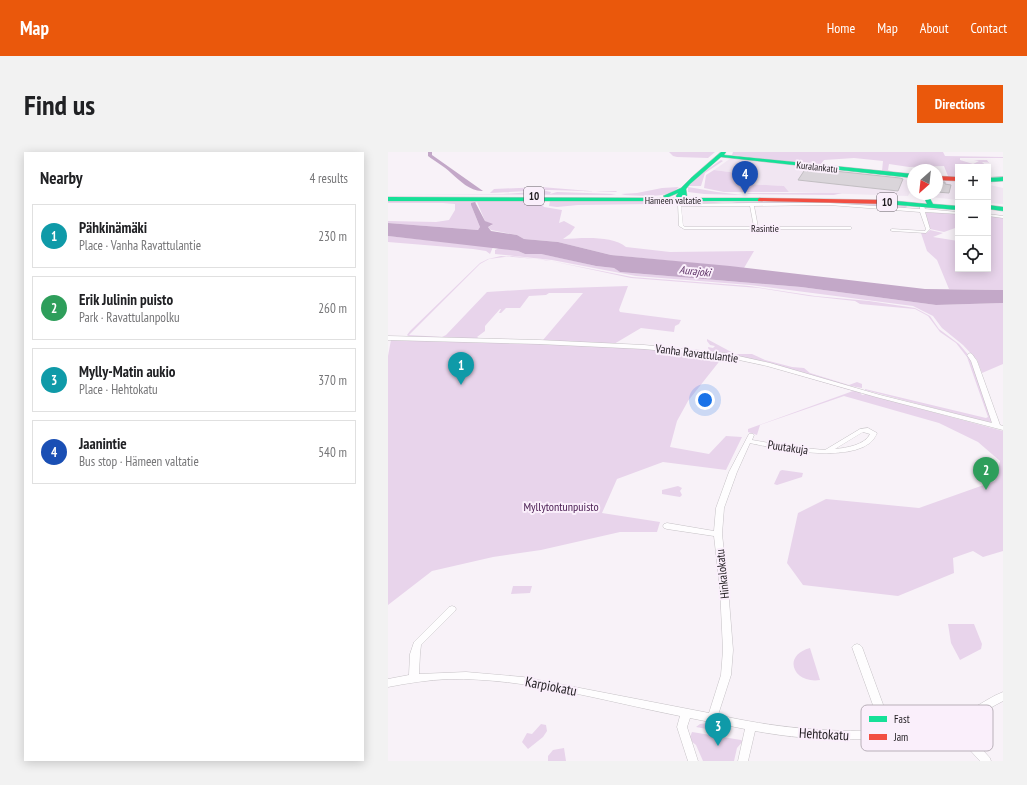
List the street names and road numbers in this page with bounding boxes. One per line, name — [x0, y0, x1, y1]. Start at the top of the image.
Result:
street label: Kuralankatu — [796, 158, 838, 176]
road number: 10 — [524, 187, 544, 205]
road number: 10 — [877, 193, 897, 211]
street label: Hämeen valtatie — [645, 194, 701, 207]
street label: Rasintie — [751, 222, 779, 235]
street label: Vanha Ravattulantie — [654, 340, 739, 366]
street label: Puutakuja — [767, 437, 809, 457]
street label: Hinkalokatu — [712, 548, 732, 600]
street label: Karpiokatu — [524, 672, 578, 700]
street label: Hehtokatu — [798, 724, 850, 744]

